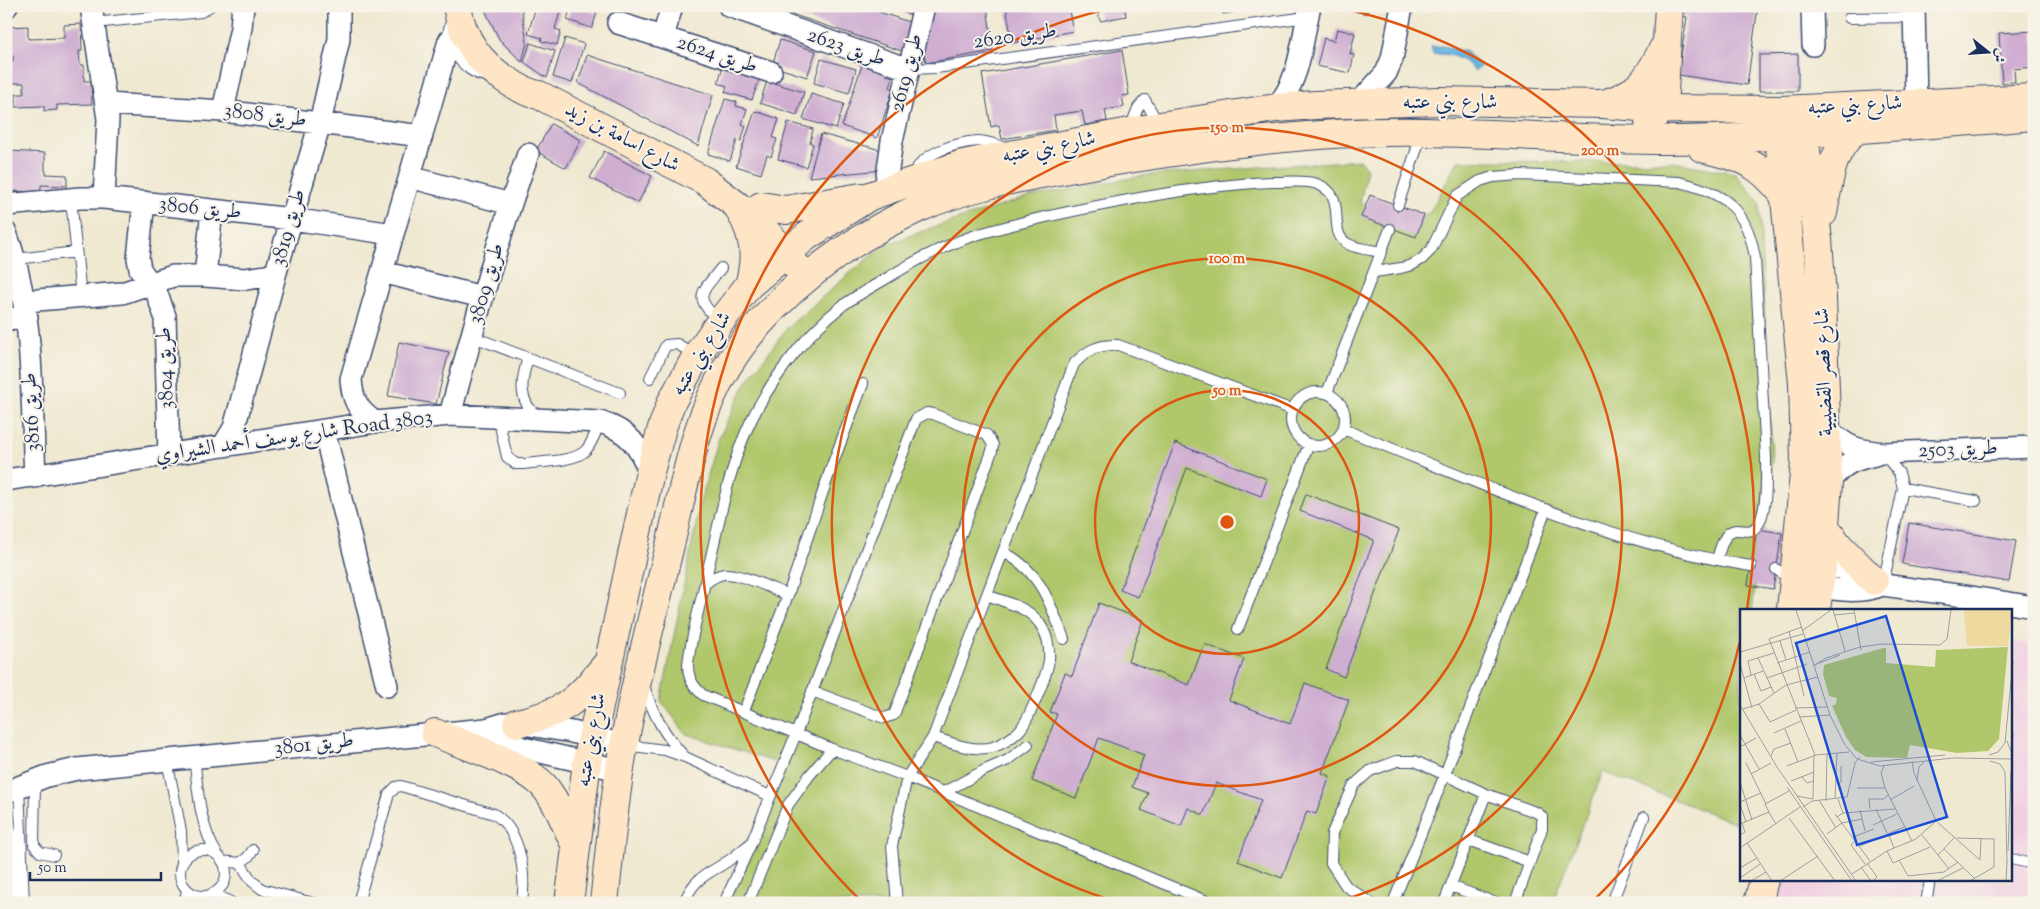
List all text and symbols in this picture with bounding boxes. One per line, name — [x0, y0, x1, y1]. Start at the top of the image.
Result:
street label: طريق 2620 — [971, 16, 1059, 58]
street label: طريق 2623 — [803, 21, 889, 75]
street label: طريق 2624 — [673, 28, 761, 82]
north arrow — [1962, 28, 2012, 78]
street label: طريق 2619 — [883, 31, 931, 115]
text: ش — [1987, 46, 2010, 65]
street label: شارع بني عتبه — [1403, 88, 1497, 120]
street label: شارع بني عتبه — [1807, 89, 1903, 125]
street label: شارع اسامة بن زيد — [559, 95, 685, 182]
street label: طريق 3808 — [222, 96, 308, 136]
text: 150 m — [1210, 118, 1244, 139]
street label: شارع بني عتبه — [1000, 124, 1099, 174]
text: 200 m — [1581, 141, 1620, 162]
street label: طريق 3819 — [264, 186, 314, 270]
street label: طريق 3806 — [157, 190, 243, 228]
street label: طريق 3809 — [461, 240, 513, 328]
text: 100 m — [1209, 249, 1246, 270]
street label: شارع بني عتبه — [664, 306, 742, 403]
street label: شارع قصر القضيبية — [1808, 307, 1843, 437]
street label: طريق 3804 — [150, 326, 182, 410]
street label: طريق 3816 — [15, 372, 49, 452]
text: 50 m — [1212, 381, 1242, 402]
street label: شارع يوسف أحمد الشيراوي Road 3803 — [153, 401, 435, 472]
street label: طريق 2503 — [1918, 434, 1998, 466]
centre of rings — [1218, 513, 1236, 531]
inset map — [1740, 609, 2012, 882]
street label: شارع بني عتبه — [569, 691, 617, 790]
street label: طريق 3801 — [273, 726, 355, 764]
scale bar — [30, 849, 161, 881]
text: 50 m — [37, 858, 67, 879]

